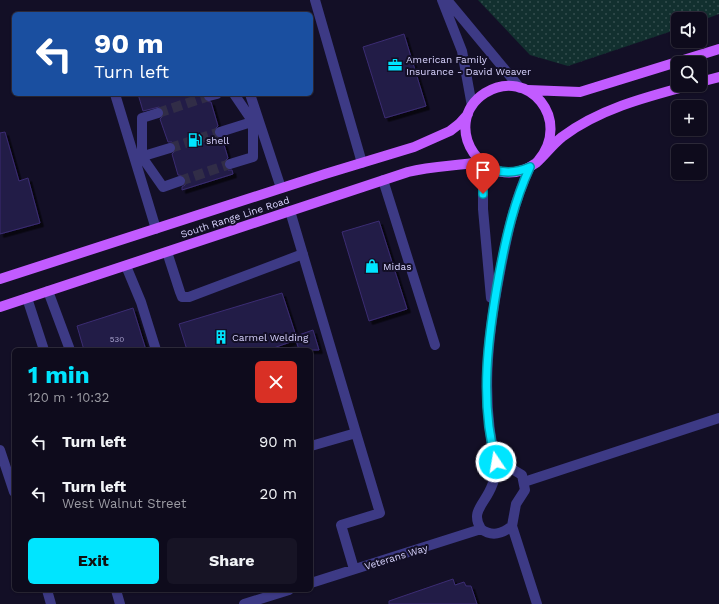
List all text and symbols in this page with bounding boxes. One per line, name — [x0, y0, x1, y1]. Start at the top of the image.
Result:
map controls — [671, 12, 707, 180]
button: sound — [671, 12, 707, 48]
text: 90 m — [94, 27, 164, 60]
icon: left — [28, 28, 80, 80]
place label: American Family Insurance - David Weaver — [406, 54, 531, 77]
button: search — [671, 56, 707, 92]
office icon: American Family Insurance - David Weaver — [387, 57, 403, 73]
text: Turn left — [94, 61, 169, 82]
button: + — [671, 100, 707, 136]
fuel station icon: shell — [187, 132, 203, 148]
place label: shell — [206, 135, 229, 146]
button: − — [671, 144, 707, 180]
pin — [466, 153, 500, 194]
icon: arrive — [472, 159, 494, 181]
street label: South Range Line Road — [179, 194, 291, 240]
shop icon: Midas — [364, 258, 380, 274]
place label: Midas — [383, 261, 411, 272]
building icon: Carmel Welding — [213, 329, 229, 345]
place label: Carmel Welding — [232, 332, 309, 343]
house number: 530 — [110, 335, 124, 344]
text: 1 min — [28, 361, 90, 389]
button: close — [255, 361, 297, 403]
text: 120 m · 10:32 — [28, 390, 109, 405]
icon: left — [28, 431, 50, 453]
text: Turn left — [62, 433, 126, 451]
text: 90 m — [259, 433, 297, 451]
position arrow — [475, 441, 517, 483]
text: Turn left — [62, 478, 126, 496]
icon: left — [28, 483, 50, 505]
text: 20 m — [260, 485, 297, 503]
text: West Walnut Street — [62, 496, 186, 511]
button: Exit — [28, 538, 159, 584]
button: Share — [167, 538, 297, 584]
street label: Veterans Way — [363, 542, 430, 572]

